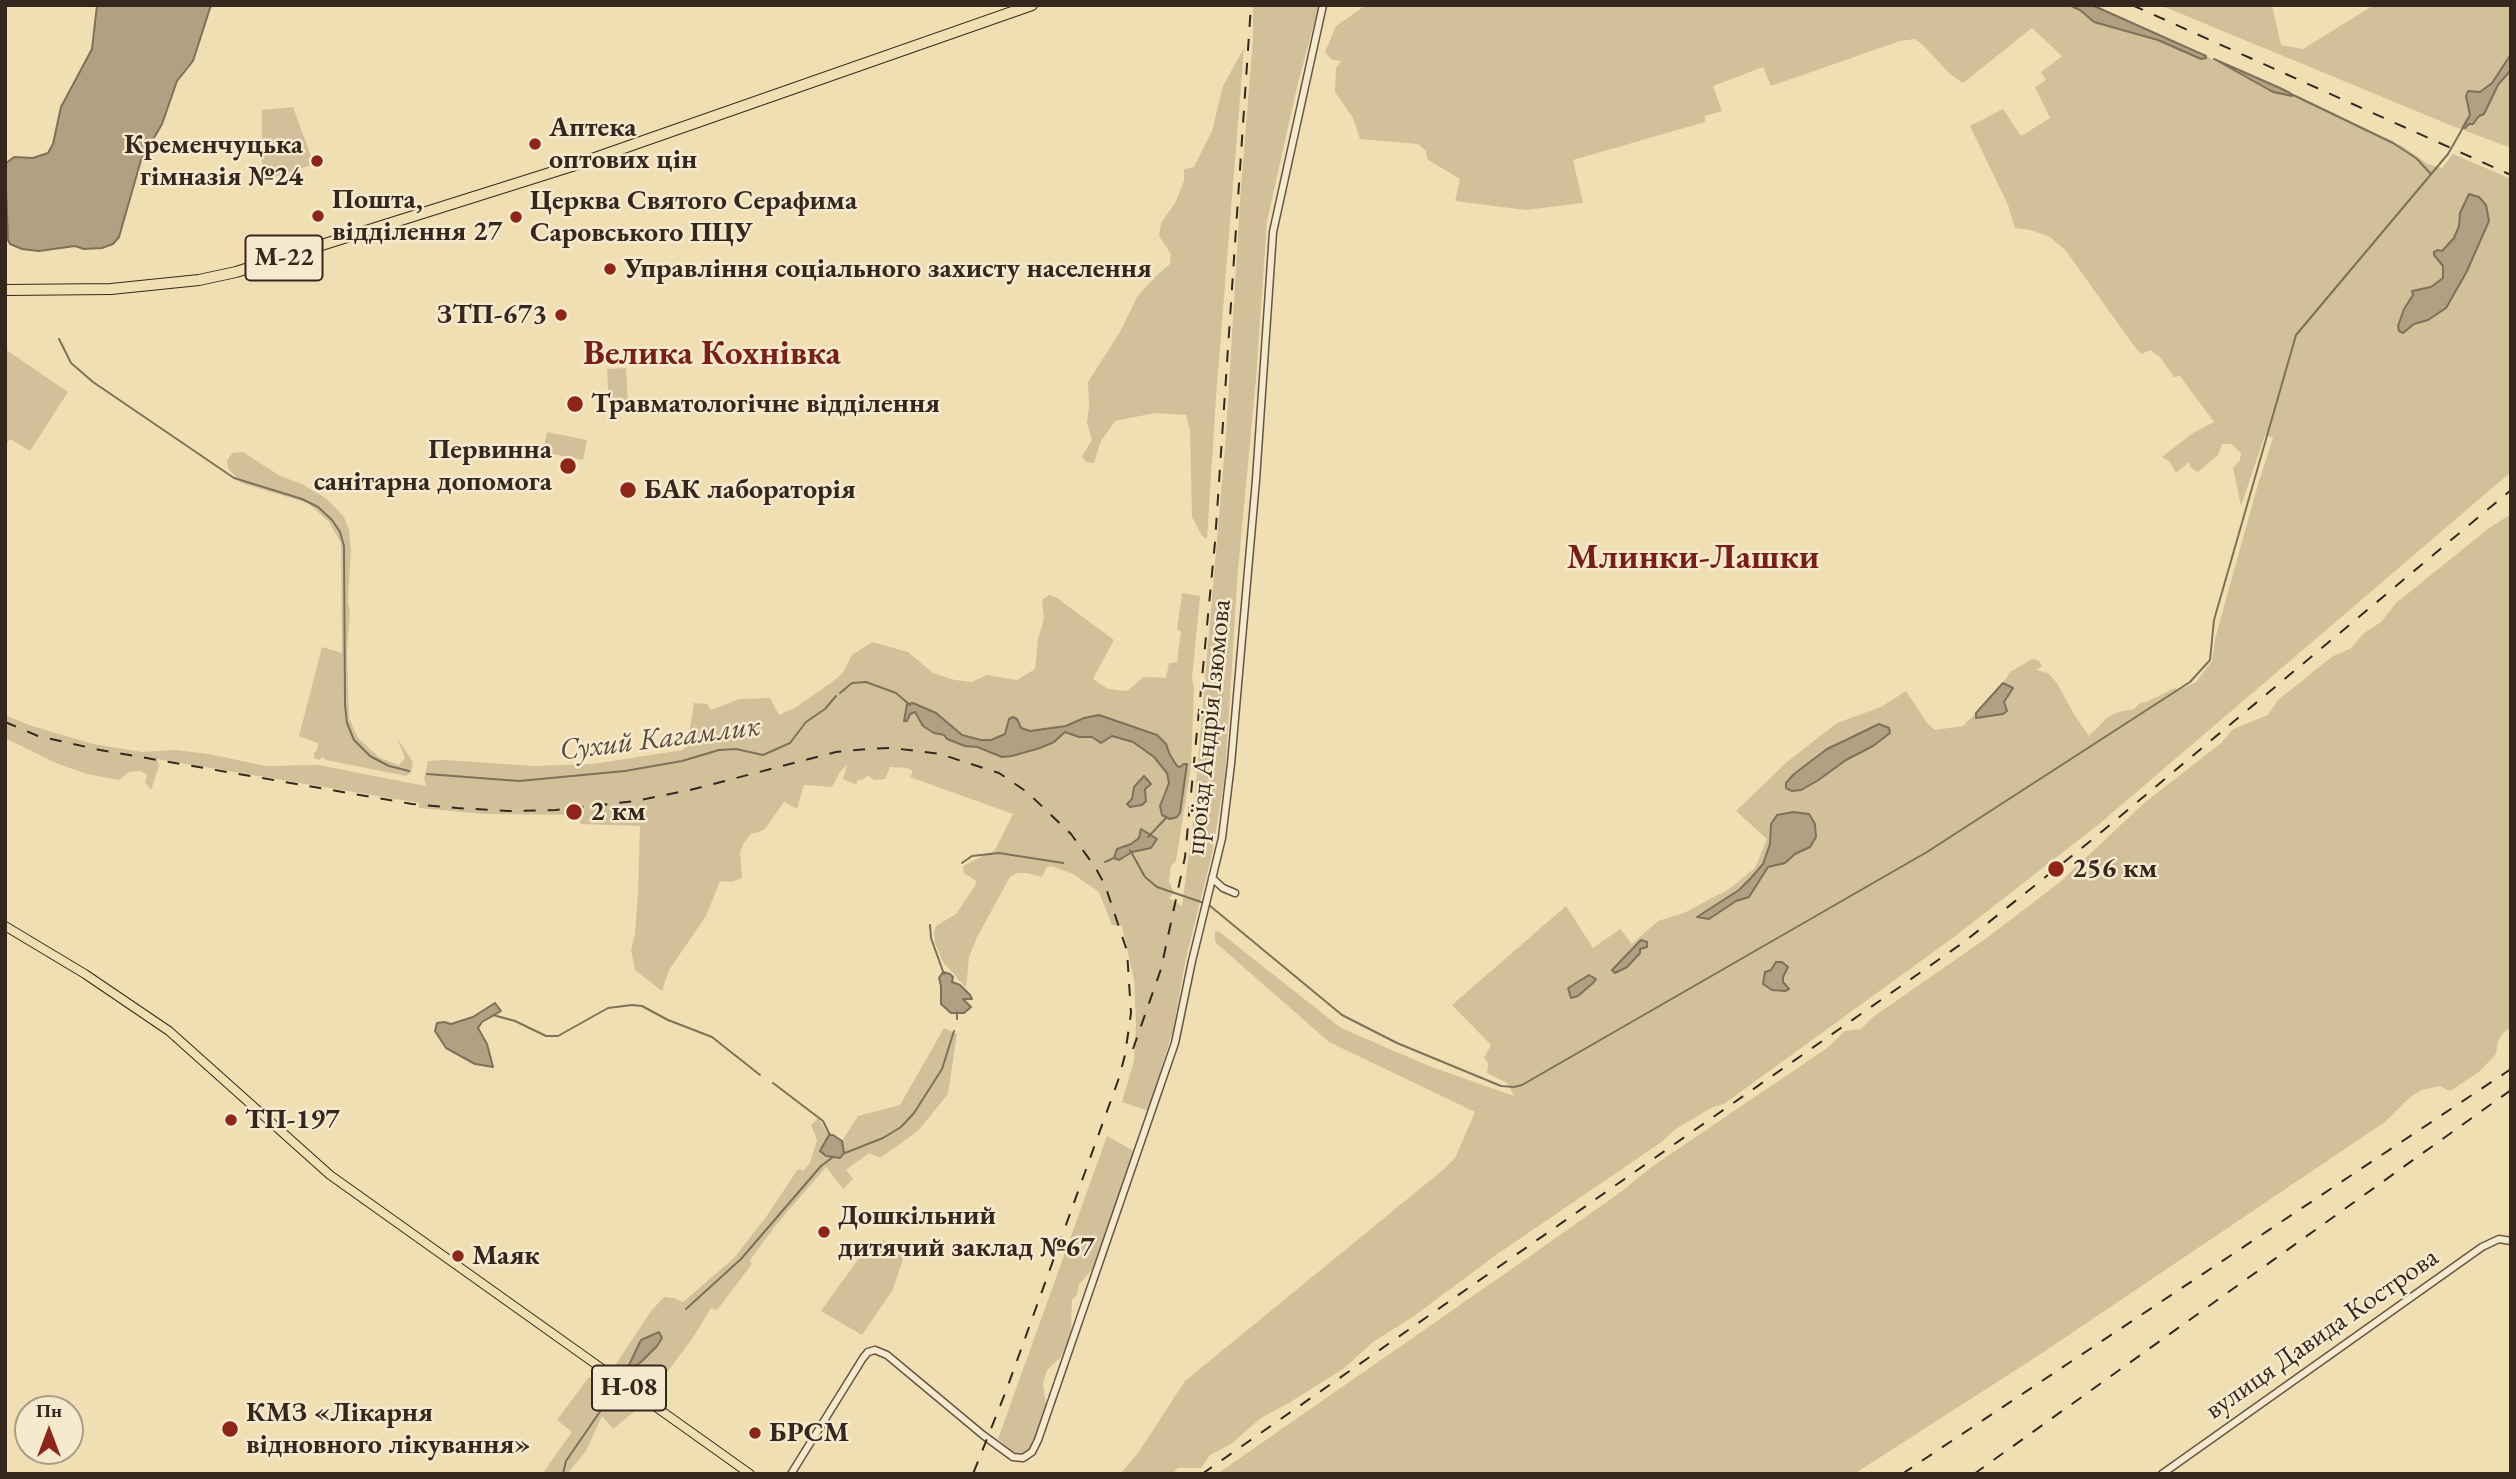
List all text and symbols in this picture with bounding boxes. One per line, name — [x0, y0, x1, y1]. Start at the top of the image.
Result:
place label: Аптека оптових цін — [549, 111, 697, 177]
place label: Кременчуцька гімназія №24 — [124, 128, 303, 194]
marker: Аптека оптових цін — [527, 136, 543, 152]
marker: Кременчуцька гімназія №24 — [309, 153, 325, 169]
place label: Пошта, відділення 27 — [332, 183, 502, 249]
place label: Церква Святого Серафима Саровського ПЦУ — [530, 184, 857, 250]
marker: Пошта, відділення 27 — [310, 208, 326, 224]
marker: Церква Святого Серафима Саровського ПЦУ — [508, 209, 524, 225]
road number: М-22 — [246, 235, 322, 280]
place label: Управління соціального захисту населення — [624, 252, 1152, 286]
marker: Управління соціального захисту населення — [602, 261, 618, 277]
place label: ЗТП-673 — [437, 298, 547, 332]
marker: ЗТП-673 — [553, 307, 569, 323]
district label: Велика Кохнівка — [583, 333, 841, 375]
place label: Травматологічне відділення — [591, 387, 940, 421]
marker: Травматологічне відділення — [565, 394, 585, 414]
place label: Первинна санітарна допомога — [314, 433, 552, 499]
marker: Первинна санітарна допомога — [558, 456, 578, 476]
place label: БАК лабораторія — [644, 473, 856, 507]
marker: БАК лабораторія — [618, 480, 638, 500]
district label: Млинки-Лашки — [1567, 537, 1819, 579]
street label: проїзд Андрія Ізюмова — [1179, 597, 1239, 857]
water label: Сухий Кагамлик — [557, 709, 763, 769]
place label: 2 км — [590, 795, 646, 829]
marker: 2 км — [564, 802, 584, 822]
place label: 256 км — [2072, 852, 2157, 886]
marker: 256 км — [2046, 859, 2066, 879]
place label: ТП-197 — [245, 1103, 340, 1137]
marker: ТП-197 — [223, 1112, 239, 1128]
place label: Дошкільний дитячий заклад №67 — [838, 1199, 1095, 1265]
marker: Дошкільний дитячий заклад №67 — [816, 1224, 832, 1240]
place label: Маяк — [472, 1239, 540, 1273]
street label: вулиця Давида Кострова — [2199, 1241, 2445, 1427]
marker: Маяк — [450, 1248, 466, 1264]
road number: Н-08 — [592, 1366, 666, 1410]
north arrow — [14, 1395, 84, 1465]
place label: КМЗ «Лікарня відновного лікування» — [246, 1396, 531, 1462]
text: Пн — [36, 1398, 62, 1423]
place label: БРСМ — [769, 1416, 849, 1450]
marker: КМЗ «Лікарня відновного лікування» — [220, 1419, 240, 1439]
marker: БРСМ — [747, 1425, 763, 1441]

